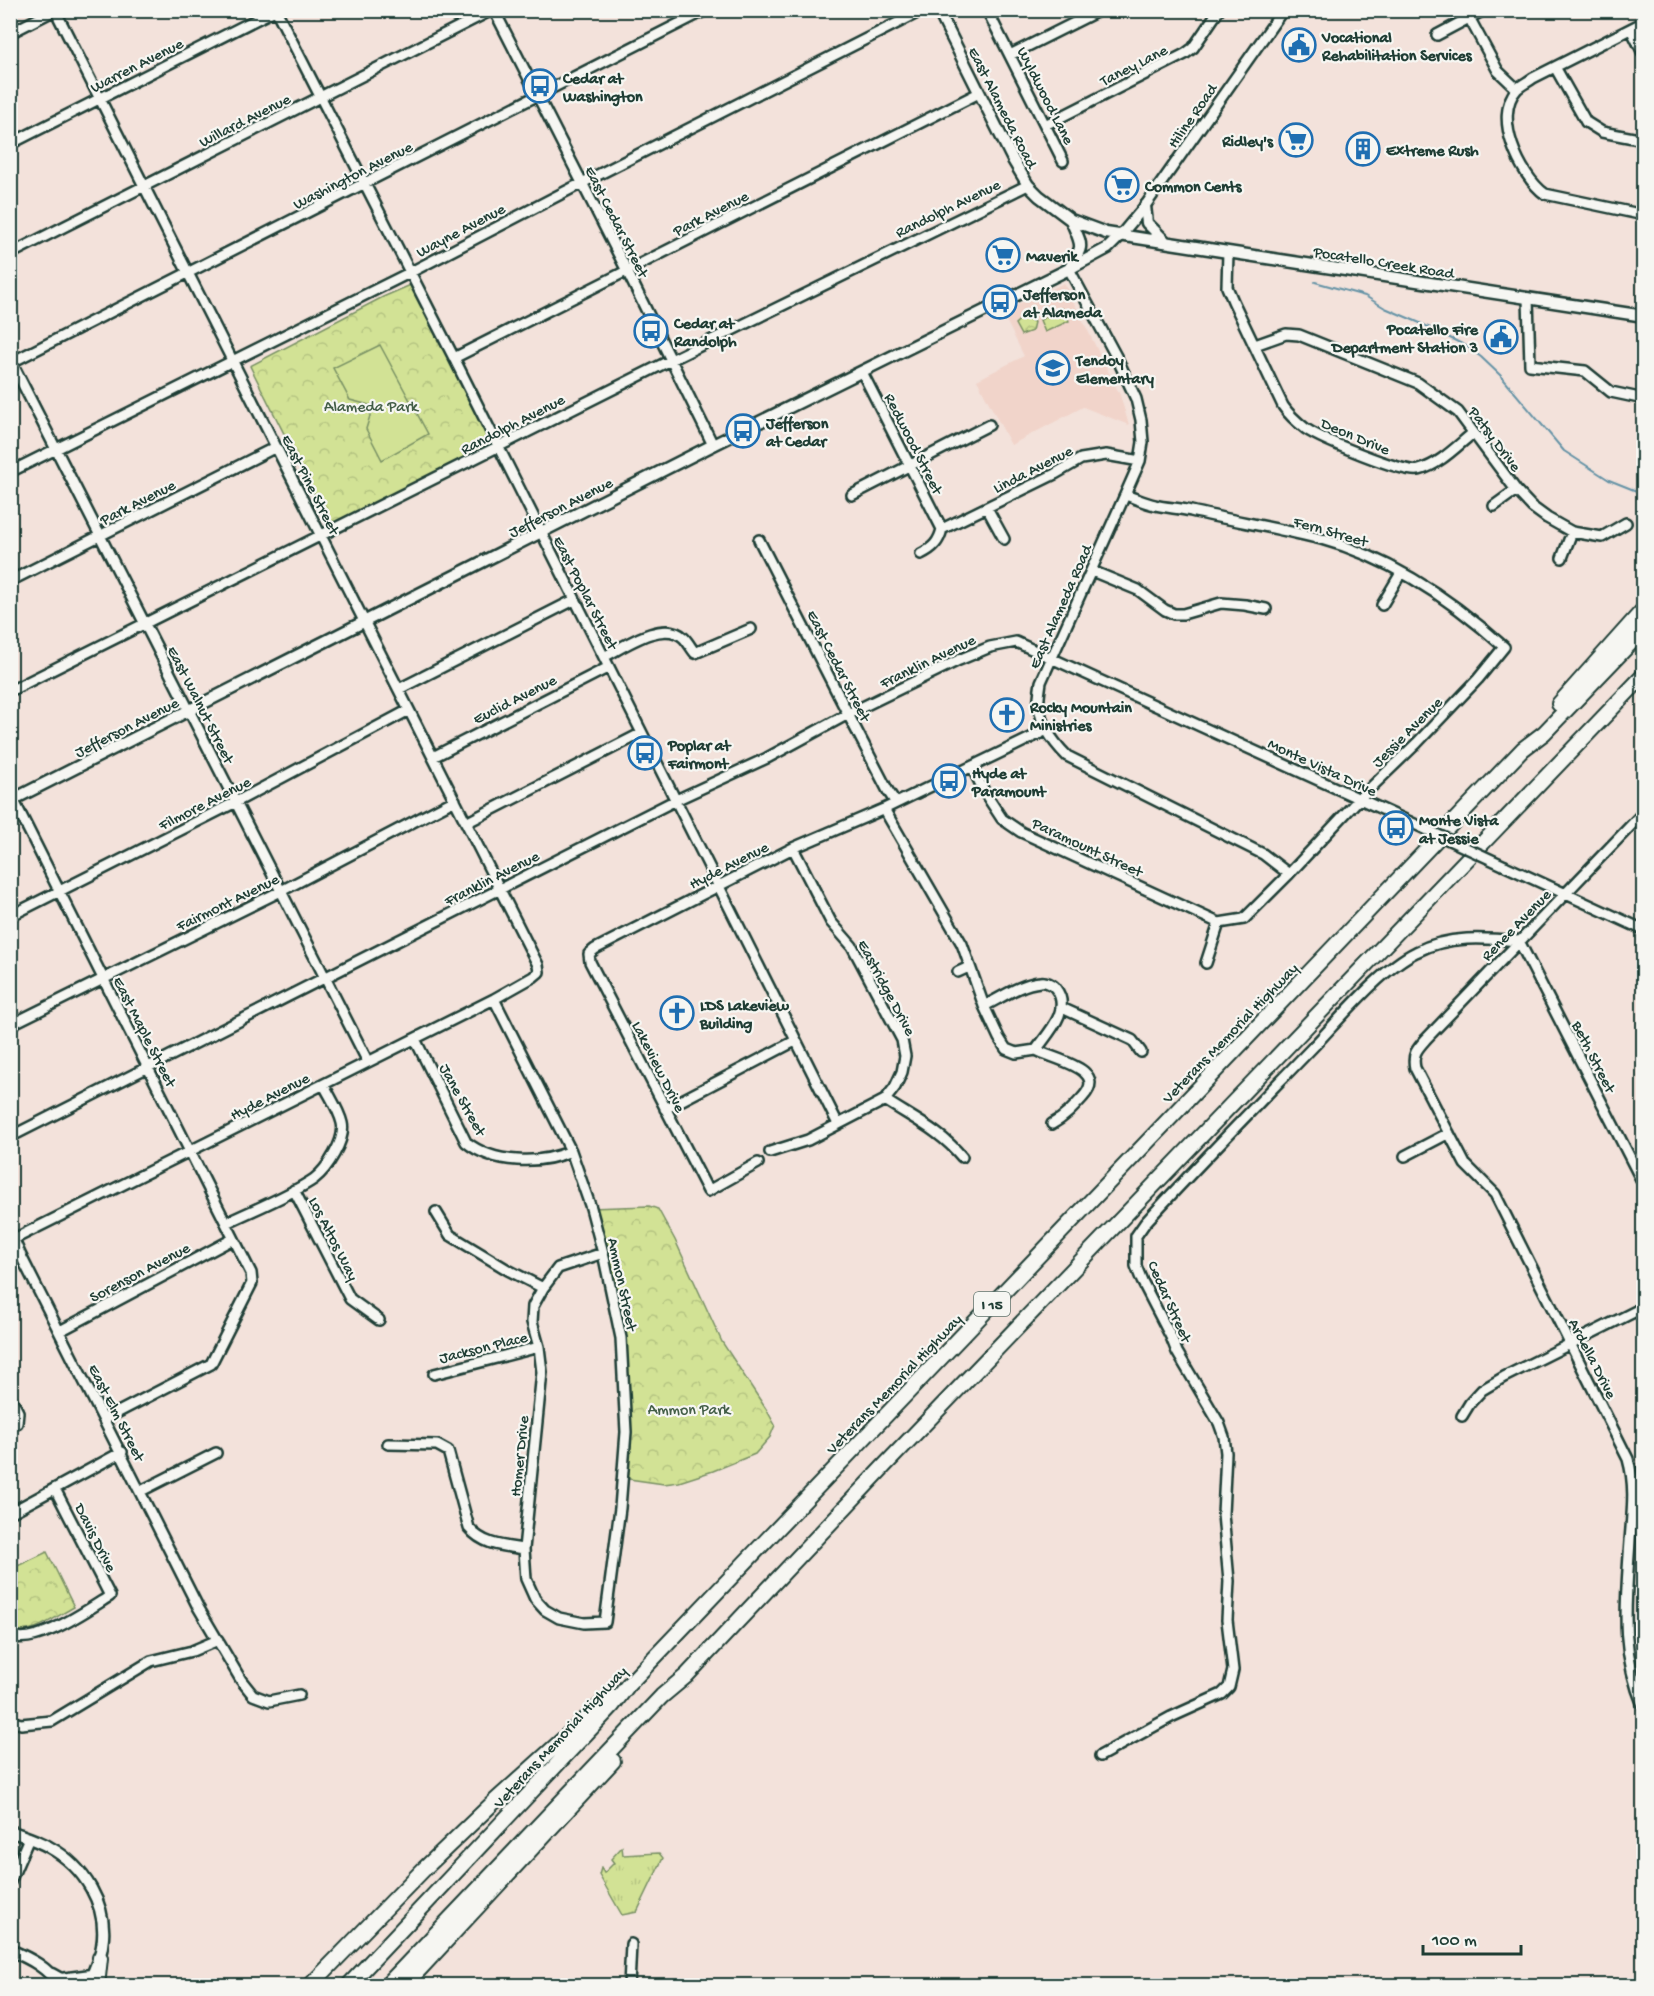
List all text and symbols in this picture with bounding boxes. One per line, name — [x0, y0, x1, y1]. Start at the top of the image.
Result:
public building icon: Vocational Rehabilitation Services — [1281, 27, 1317, 63]
place label: Vocational Rehabilitation Services — [1321, 30, 1473, 67]
street label: Warren Avenue — [88, 35, 188, 99]
street label: Taney Lane — [1097, 42, 1172, 93]
street label: East Alameda Road — [962, 45, 1040, 174]
street label: Wyldwood Lane — [1011, 45, 1077, 149]
bus stop icon: Cedar at Washington — [522, 68, 558, 104]
place label: Cedar at Washington — [562, 71, 643, 108]
street label: Hiline Road — [1165, 80, 1224, 153]
street label: Willard Avenue — [197, 91, 295, 153]
supermarket icon: Ridley's — [1278, 122, 1314, 158]
building icon: Extreme Rush — [1345, 131, 1381, 167]
place label: Ridley's — [1221, 134, 1274, 153]
street label: Washington Avenue — [291, 138, 417, 215]
place label: Extreme Rush — [1386, 143, 1479, 162]
street label: East Cedar Street — [579, 164, 652, 283]
supermarket icon: Common Cents — [1104, 167, 1140, 203]
street label: Randolph Avenue — [893, 176, 1005, 244]
place label: Common Cents — [1144, 179, 1242, 198]
street label: Park Avenue — [670, 188, 753, 243]
street label: Wayne Avenue — [414, 200, 510, 264]
supermarket icon: Maverik — [985, 237, 1021, 273]
street label: Pocatello Creek Road — [1311, 244, 1457, 285]
place label: Maverik — [1026, 249, 1079, 268]
bus stop icon: Jefferson at Alameda — [982, 284, 1018, 320]
place label: Jefferson at Alameda — [1022, 286, 1103, 324]
bus stop icon: Cedar at Randolph — [633, 313, 669, 349]
place label: Cedar at Randolph — [673, 316, 737, 353]
public building icon: Pocatello Fire Department Station 3 — [1483, 319, 1519, 355]
place label: Pocatello Fire Department Station 3 — [1330, 322, 1479, 359]
school or university icon: Tendoy Elementary — [1035, 350, 1071, 386]
place label: Tendoy Elementary — [1074, 353, 1154, 390]
street label: Randolph Avenue — [458, 391, 570, 461]
street label: Redwood Street — [878, 391, 946, 500]
park label: Alameda Park — [324, 399, 420, 418]
street label: Patsy Drive — [1462, 403, 1524, 477]
bus stop icon: Jefferson at Cedar — [725, 413, 761, 449]
place label: Jefferson at Cedar — [765, 415, 829, 453]
street label: Deon Drive — [1316, 415, 1393, 462]
street label: East Pine Street — [276, 432, 343, 540]
street label: Linda Avenue — [990, 443, 1077, 499]
street label: Jefferson Avenue — [506, 474, 617, 543]
street label: Park Avenue — [97, 477, 180, 532]
street label: Fern Street — [1290, 513, 1371, 553]
street label: East Poplar Street — [547, 534, 621, 655]
street label: East Alameda Road — [1026, 541, 1099, 672]
street label: East Cedar Street — [801, 608, 874, 727]
street label: Franklin Avenue — [877, 631, 980, 695]
street label: East Walnut Street — [161, 644, 237, 769]
street label: Euclid Avenue — [471, 672, 561, 730]
street label: Jefferson Avenue — [72, 694, 183, 763]
street label: Jessie Avenue — [1369, 694, 1448, 773]
church icon: Rocky Mountain Ministries — [989, 697, 1025, 733]
place label: Rocky Mountain Ministries — [1029, 700, 1132, 737]
bus stop icon: Poplar at Fairmont — [627, 735, 663, 771]
street label: Monte Vista Drive — [1264, 736, 1380, 803]
place label: Poplar at Fairmont — [667, 738, 732, 775]
bus stop icon: Hyde at Paramount — [931, 763, 967, 799]
place label: Hyde at Paramount — [971, 766, 1047, 803]
street label: Filmore Avenue — [156, 773, 255, 837]
bus stop icon: Monte Vista at Jessie — [1378, 810, 1414, 846]
place label: Monte Vista at Jessie — [1418, 813, 1499, 850]
street label: Paramount Street — [1027, 815, 1146, 884]
street label: Hyde Avenue — [687, 839, 773, 895]
street label: Franklin Avenue — [441, 848, 544, 913]
street label: Fairmont Avenue — [173, 871, 284, 938]
street label: Renee Avenue — [1478, 886, 1557, 966]
street label: Eastridge Drive — [852, 937, 918, 1040]
street label: Veterans Memorial Highway — [1159, 960, 1304, 1109]
street label: East Maple Street — [107, 974, 180, 1092]
church icon: LDS Lakeview Building — [659, 995, 695, 1031]
place label: LDS Lakeview Building — [699, 998, 789, 1035]
street label: Beth Street — [1565, 1018, 1619, 1098]
street label: Lakeview Drive — [626, 1019, 688, 1117]
street label: Jane Street — [433, 1061, 489, 1141]
street label: Hyde Avenue — [228, 1070, 314, 1126]
street label: Los Altos Way — [303, 1194, 361, 1285]
street label: Ammon Street — [601, 1237, 640, 1334]
street label: Sorenson Avenue — [87, 1239, 195, 1309]
street label: Cedar Street — [1141, 1259, 1195, 1348]
road number: I 15 — [974, 1292, 1010, 1316]
street label: Veterans Memorial Highway — [823, 1311, 968, 1460]
street label: Ardella Drive — [1563, 1316, 1620, 1403]
street label: Jackson Place — [438, 1329, 531, 1370]
street label: East Elm Street — [82, 1362, 148, 1467]
park label: Ammon Park — [648, 1402, 732, 1421]
street label: Homer Drive — [508, 1414, 535, 1498]
street label: Davis Drive — [68, 1500, 120, 1577]
street label: Veterans Memorial Highway — [490, 1663, 633, 1814]
scale bar — [1423, 1918, 1520, 1956]
text: 100 m — [1431, 1931, 1477, 1952]

